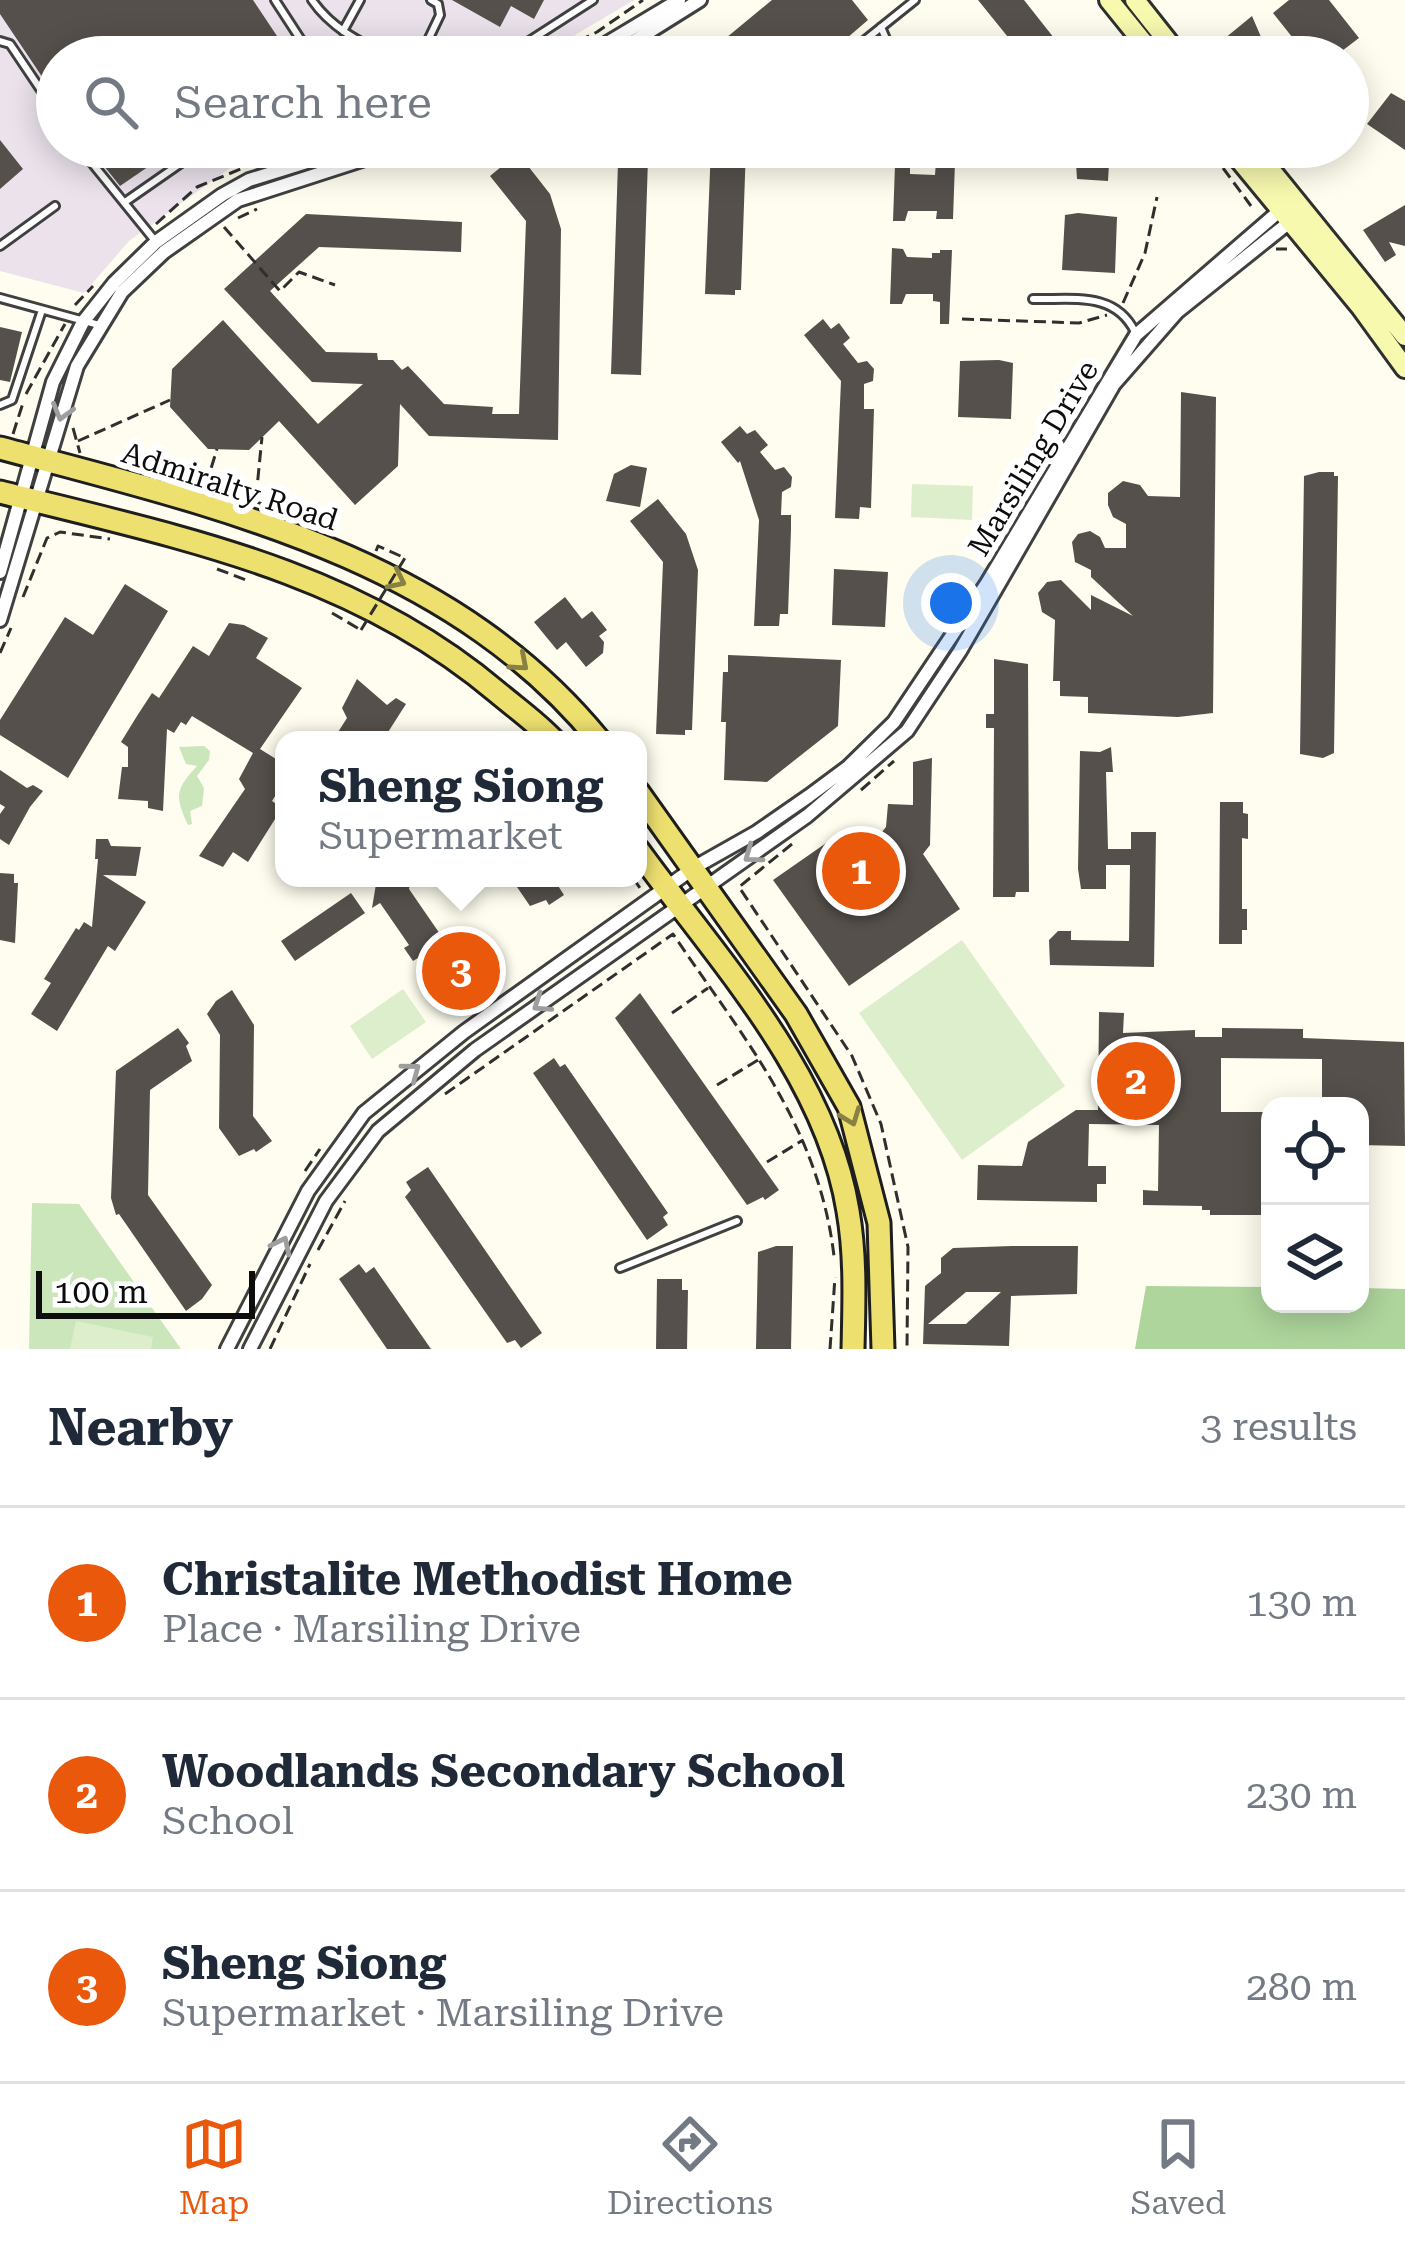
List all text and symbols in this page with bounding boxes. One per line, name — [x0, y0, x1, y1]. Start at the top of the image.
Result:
search box — [36, 36, 1369, 168]
icon: search — [78, 69, 144, 135]
text: Search here — [174, 76, 432, 129]
street label: Marsiling Drive — [961, 354, 1105, 562]
one-way arrow — [52, 401, 77, 421]
street label: Admiralty Road — [117, 435, 343, 537]
one-way arrow — [385, 566, 406, 589]
your location — [921, 573, 981, 633]
one-way arrow — [506, 648, 528, 670]
popup — [275, 731, 647, 887]
text: Sheng Siong — [319, 760, 603, 813]
text: Supermarket — [319, 813, 563, 859]
pin: 1 — [822, 826, 900, 916]
one-way arrow — [743, 841, 765, 863]
pin: 3 — [422, 926, 500, 1016]
one-way arrow — [532, 990, 554, 1012]
pin: 2 — [1097, 1036, 1175, 1126]
one-way arrow — [399, 1064, 421, 1085]
map controls — [1261, 1097, 1369, 1313]
button: locate — [1261, 1097, 1369, 1205]
one-way arrow — [837, 1106, 862, 1127]
button: layers — [1261, 1205, 1369, 1313]
one-way arrow — [268, 1236, 291, 1258]
scale bar — [36, 1265, 255, 1318]
text: 100 m — [54, 1272, 148, 1311]
text: Nearby — [48, 1398, 233, 1457]
text: 3 results — [1200, 1404, 1357, 1450]
text: Christalite Methodist Home — [162, 1553, 793, 1606]
text: 1 — [76, 1580, 98, 1626]
text: 130 m — [1246, 1580, 1357, 1626]
text: Place · Marsiling Drive — [162, 1606, 581, 1652]
text: Woodlands Secondary School — [162, 1745, 845, 1798]
text: 2 — [76, 1772, 98, 1818]
text: 230 m — [1246, 1772, 1357, 1818]
text: School — [162, 1798, 294, 1844]
text: Sheng Siong — [162, 1937, 446, 1990]
text: 3 — [76, 1964, 98, 2010]
text: 280 m — [1246, 1964, 1357, 2010]
text: Supermarket · Marsiling Drive — [162, 1990, 724, 2036]
tab: Map — [179, 2111, 249, 2222]
tab: Directions — [607, 2111, 773, 2222]
tab: Saved — [1131, 2111, 1226, 2222]

